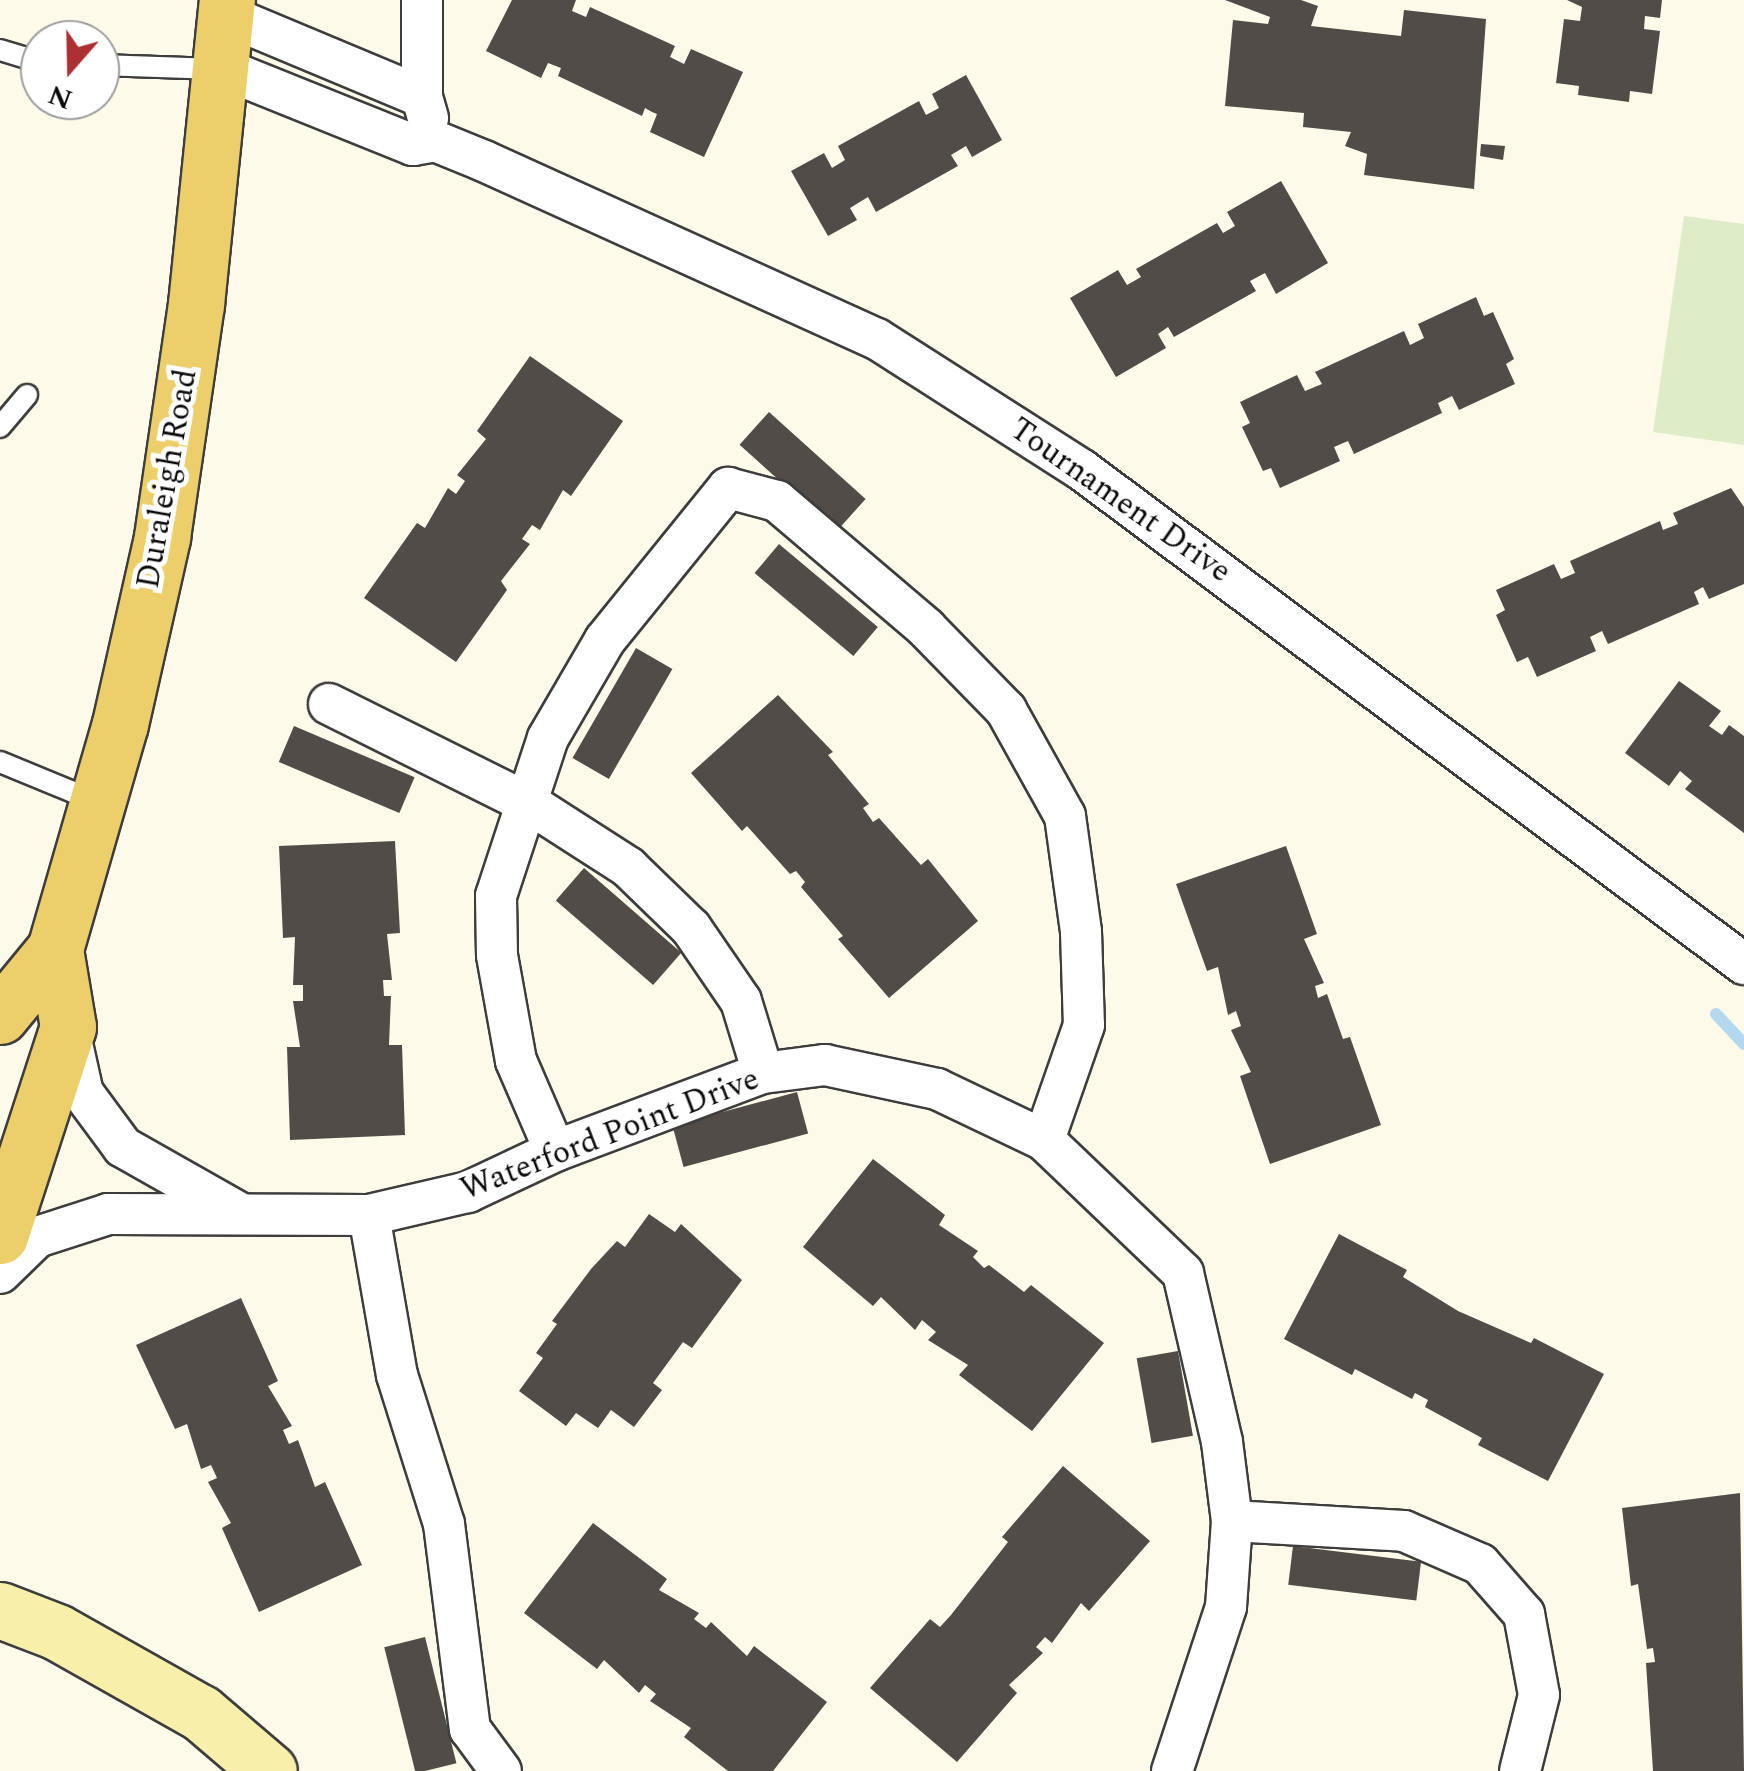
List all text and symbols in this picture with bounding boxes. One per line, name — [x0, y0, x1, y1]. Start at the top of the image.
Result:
north arrow — [20, 20, 120, 120]
text: N — [42, 73, 78, 121]
street label: Duraleigh Road — [130, 366, 206, 592]
street label: Tournament Drive — [1002, 410, 1238, 592]
street label: Waterford Point Drive — [455, 1060, 765, 1210]

